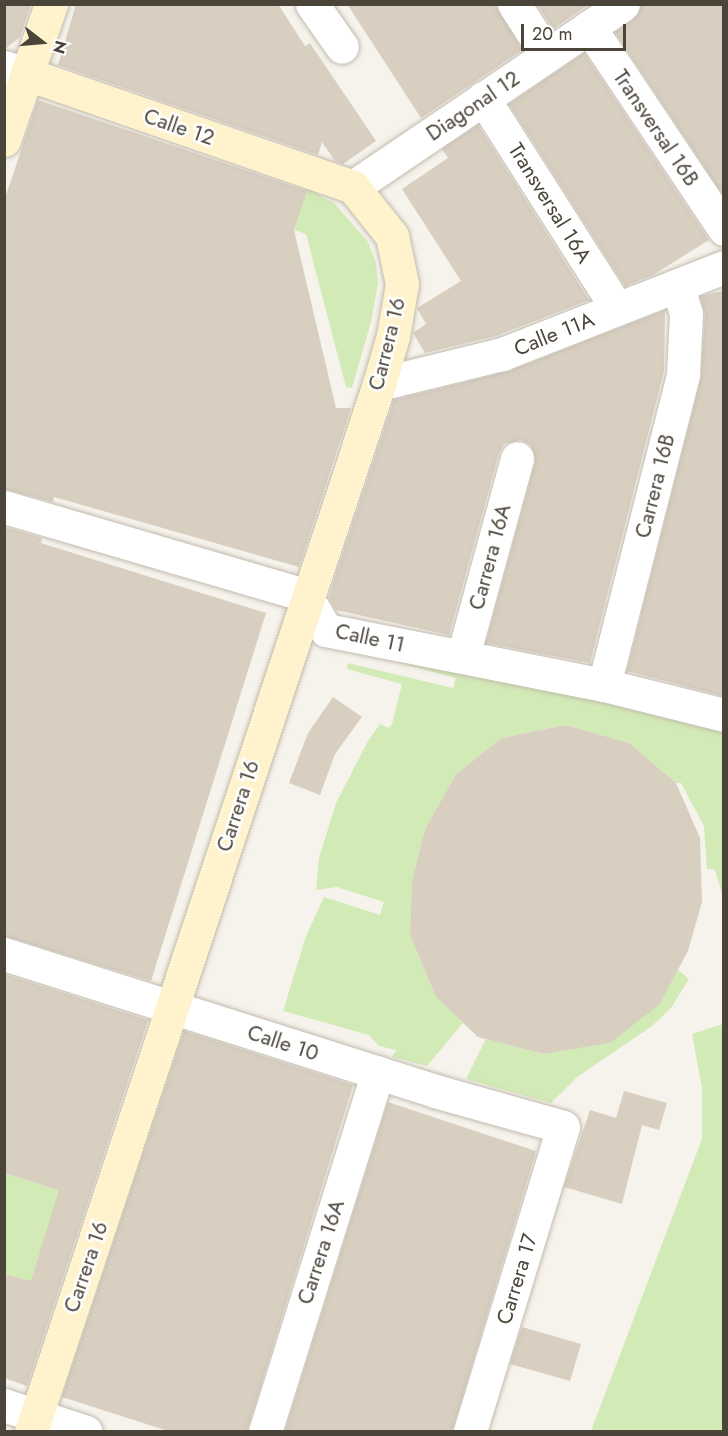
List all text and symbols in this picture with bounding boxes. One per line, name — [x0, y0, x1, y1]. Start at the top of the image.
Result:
north arrow — [12, 12, 72, 72]
scale bar — [524, 12, 629, 50]
text: 20 m — [532, 21, 572, 47]
text: N — [47, 38, 73, 56]
street label: Transversal 16B — [608, 65, 704, 191]
street label: Diagonal 12 — [422, 66, 524, 146]
street label: Calle 12 — [141, 103, 217, 151]
street label: Transversal 16A — [503, 138, 597, 268]
street label: Carrera 16 — [363, 295, 411, 393]
street label: Calle 11A — [510, 307, 598, 361]
street label: Carrera 16B — [630, 431, 680, 541]
street label: Carrera 16A — [464, 501, 516, 613]
street label: Calle 11 — [333, 618, 407, 658]
street label: Carrera 16 — [211, 757, 265, 855]
street label: Calle 10 — [244, 1020, 322, 1066]
street label: Carrera 16A — [292, 1197, 350, 1307]
street label: Carrera 16 — [59, 1218, 113, 1316]
street label: Carrera 17 — [491, 1231, 543, 1327]

